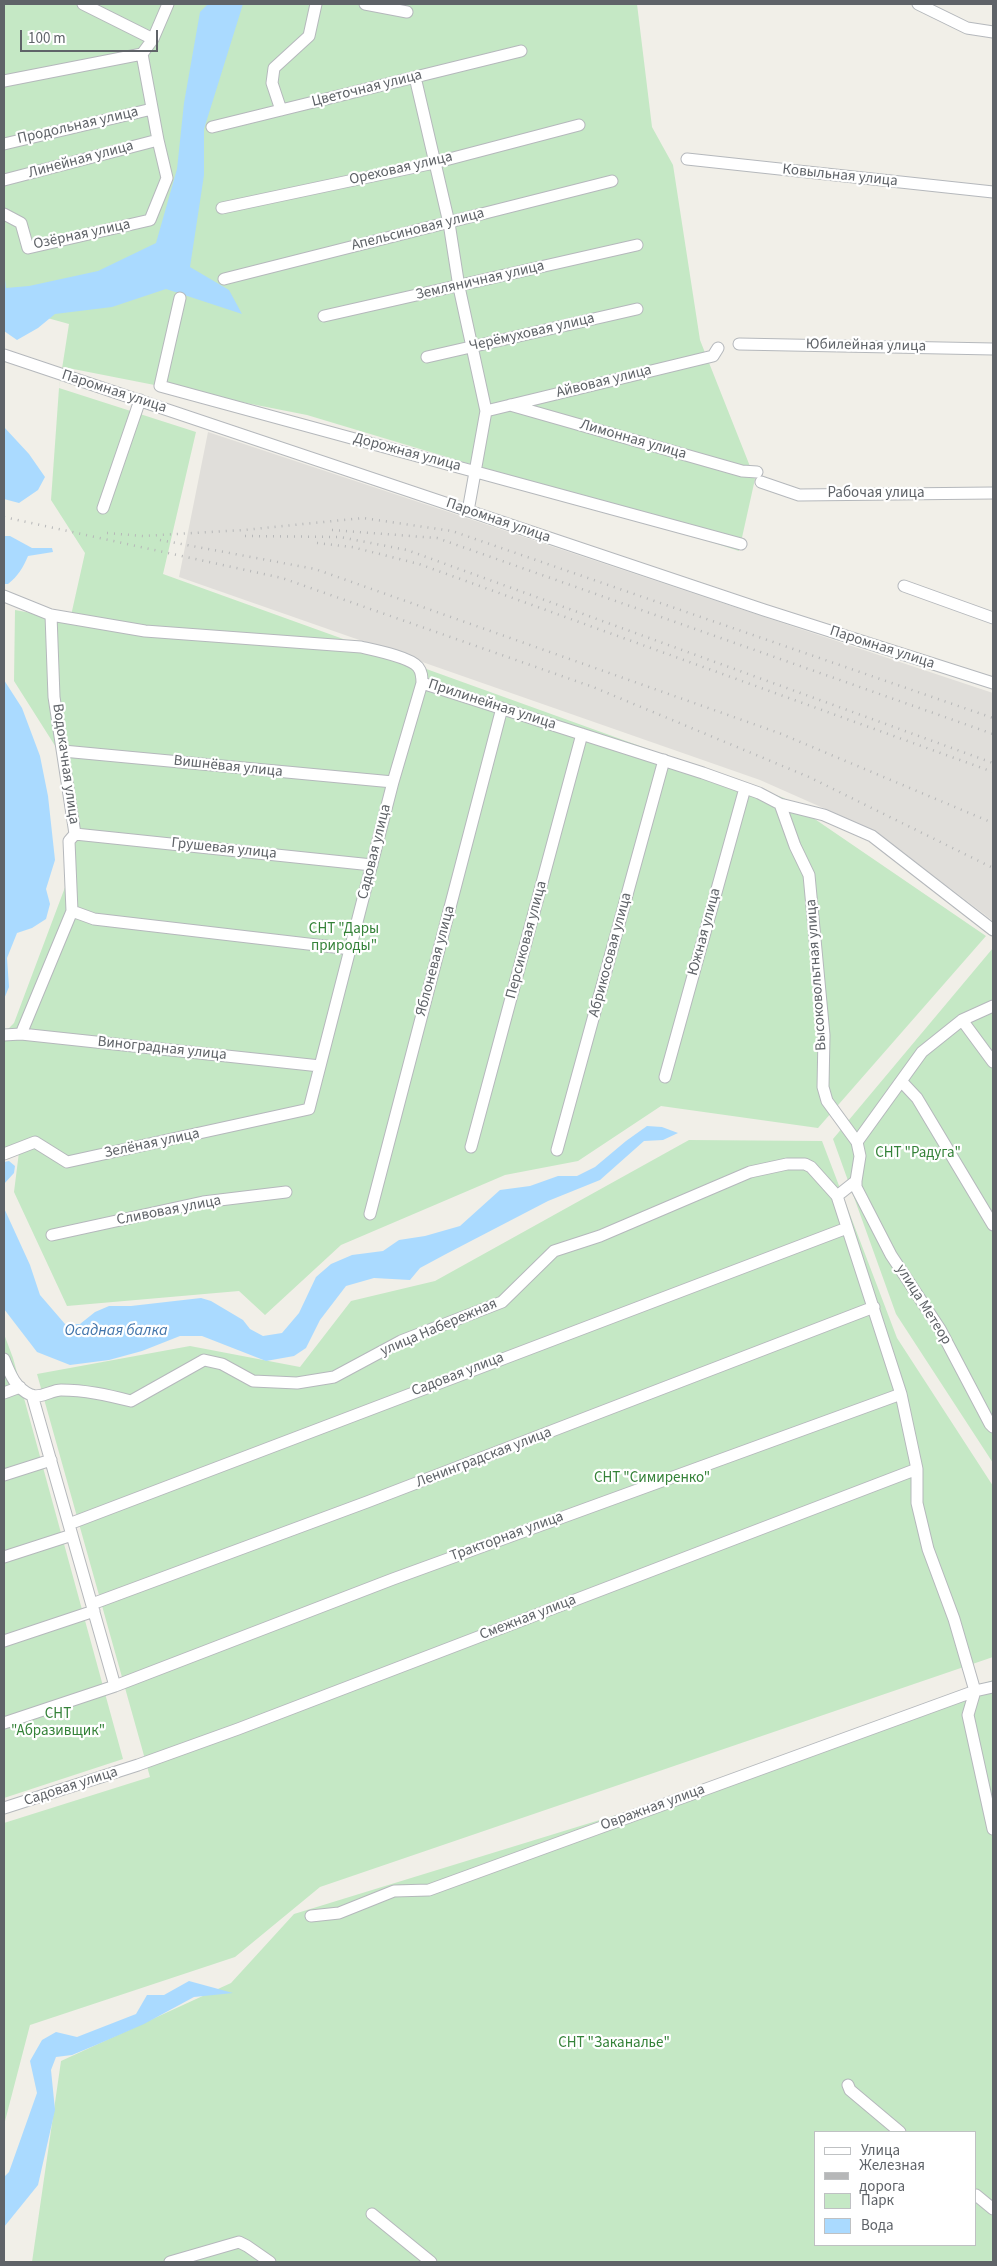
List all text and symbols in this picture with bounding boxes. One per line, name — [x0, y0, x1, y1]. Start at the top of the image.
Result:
scale bar — [22, 20, 160, 52]
text: 100 m — [28, 28, 66, 49]
street label: Цветочная улица — [310, 67, 424, 111]
street label: Продольная улица — [16, 103, 140, 149]
street label: Линейная улица — [26, 137, 136, 183]
street label: Ореховая улица — [348, 148, 454, 190]
street label: Ковыльная улица — [781, 161, 899, 191]
street label: Апельсиновая улица — [350, 205, 486, 255]
street label: Озёрная улица — [32, 216, 132, 254]
street label: Земляничная улица — [414, 257, 546, 305]
street label: Черёмуховая улица — [467, 310, 597, 356]
street label: Юбилейная улица — [806, 336, 926, 356]
street label: Айвовая улица — [554, 361, 654, 403]
street label: Паромная улица — [59, 367, 169, 417]
street label: Лимонная улица — [578, 416, 688, 464]
street label: Дорожная улица — [351, 430, 463, 476]
street label: Рабочая улица — [828, 485, 924, 503]
street label: Паромная улица — [443, 495, 553, 547]
street label: Паромная улица — [827, 623, 937, 673]
street label: Прилинейная улица — [426, 676, 558, 734]
street label: Водокачная улица — [48, 703, 82, 825]
street label: Вишнёвая улица — [173, 752, 283, 782]
street label: Садовая улица — [354, 803, 396, 901]
street label: Грушевая улица — [170, 835, 278, 863]
street label: Персиковая улица — [503, 879, 551, 1001]
street label: Южная улица — [685, 886, 725, 978]
street label: Абрикосовая улица — [586, 891, 636, 1019]
street label: Высоковольтная улица — [803, 899, 831, 1051]
street label: Яблоневая улица — [413, 904, 459, 1018]
park label: СНТ "Дары природы" — [309, 921, 379, 956]
street label: Виноградная улица — [97, 1033, 227, 1065]
street label: Зелёная улица — [103, 1125, 201, 1163]
park label: СНТ "Радуга" — [875, 1145, 961, 1163]
street label: Сливовая улица — [115, 1192, 223, 1230]
street label: улица Метеор — [891, 1262, 955, 1348]
street label: улица Набережная — [378, 1295, 500, 1361]
water label: Осадная балка — [65, 1321, 167, 1341]
street label: Садовая улица — [409, 1349, 507, 1401]
street label: Ленинградская улица — [414, 1424, 554, 1492]
park label: СНТ "Симиренко" — [594, 1470, 710, 1488]
street label: Тракторная улица — [448, 1508, 566, 1566]
street label: Смежная улица — [477, 1591, 579, 1645]
park label: СНТ "Абразивщик" — [11, 1706, 105, 1741]
street label: Садовая улица — [22, 1763, 120, 1811]
street label: Овражная улица — [598, 1781, 708, 1835]
park label: СНТ "Заканалье" — [558, 2035, 670, 2053]
legend — [814, 2131, 977, 2246]
text: Улица — [861, 2140, 900, 2161]
text: Железная дорога — [859, 2155, 925, 2197]
text: Парк — [861, 2190, 894, 2211]
text: Вода — [861, 2215, 894, 2236]

